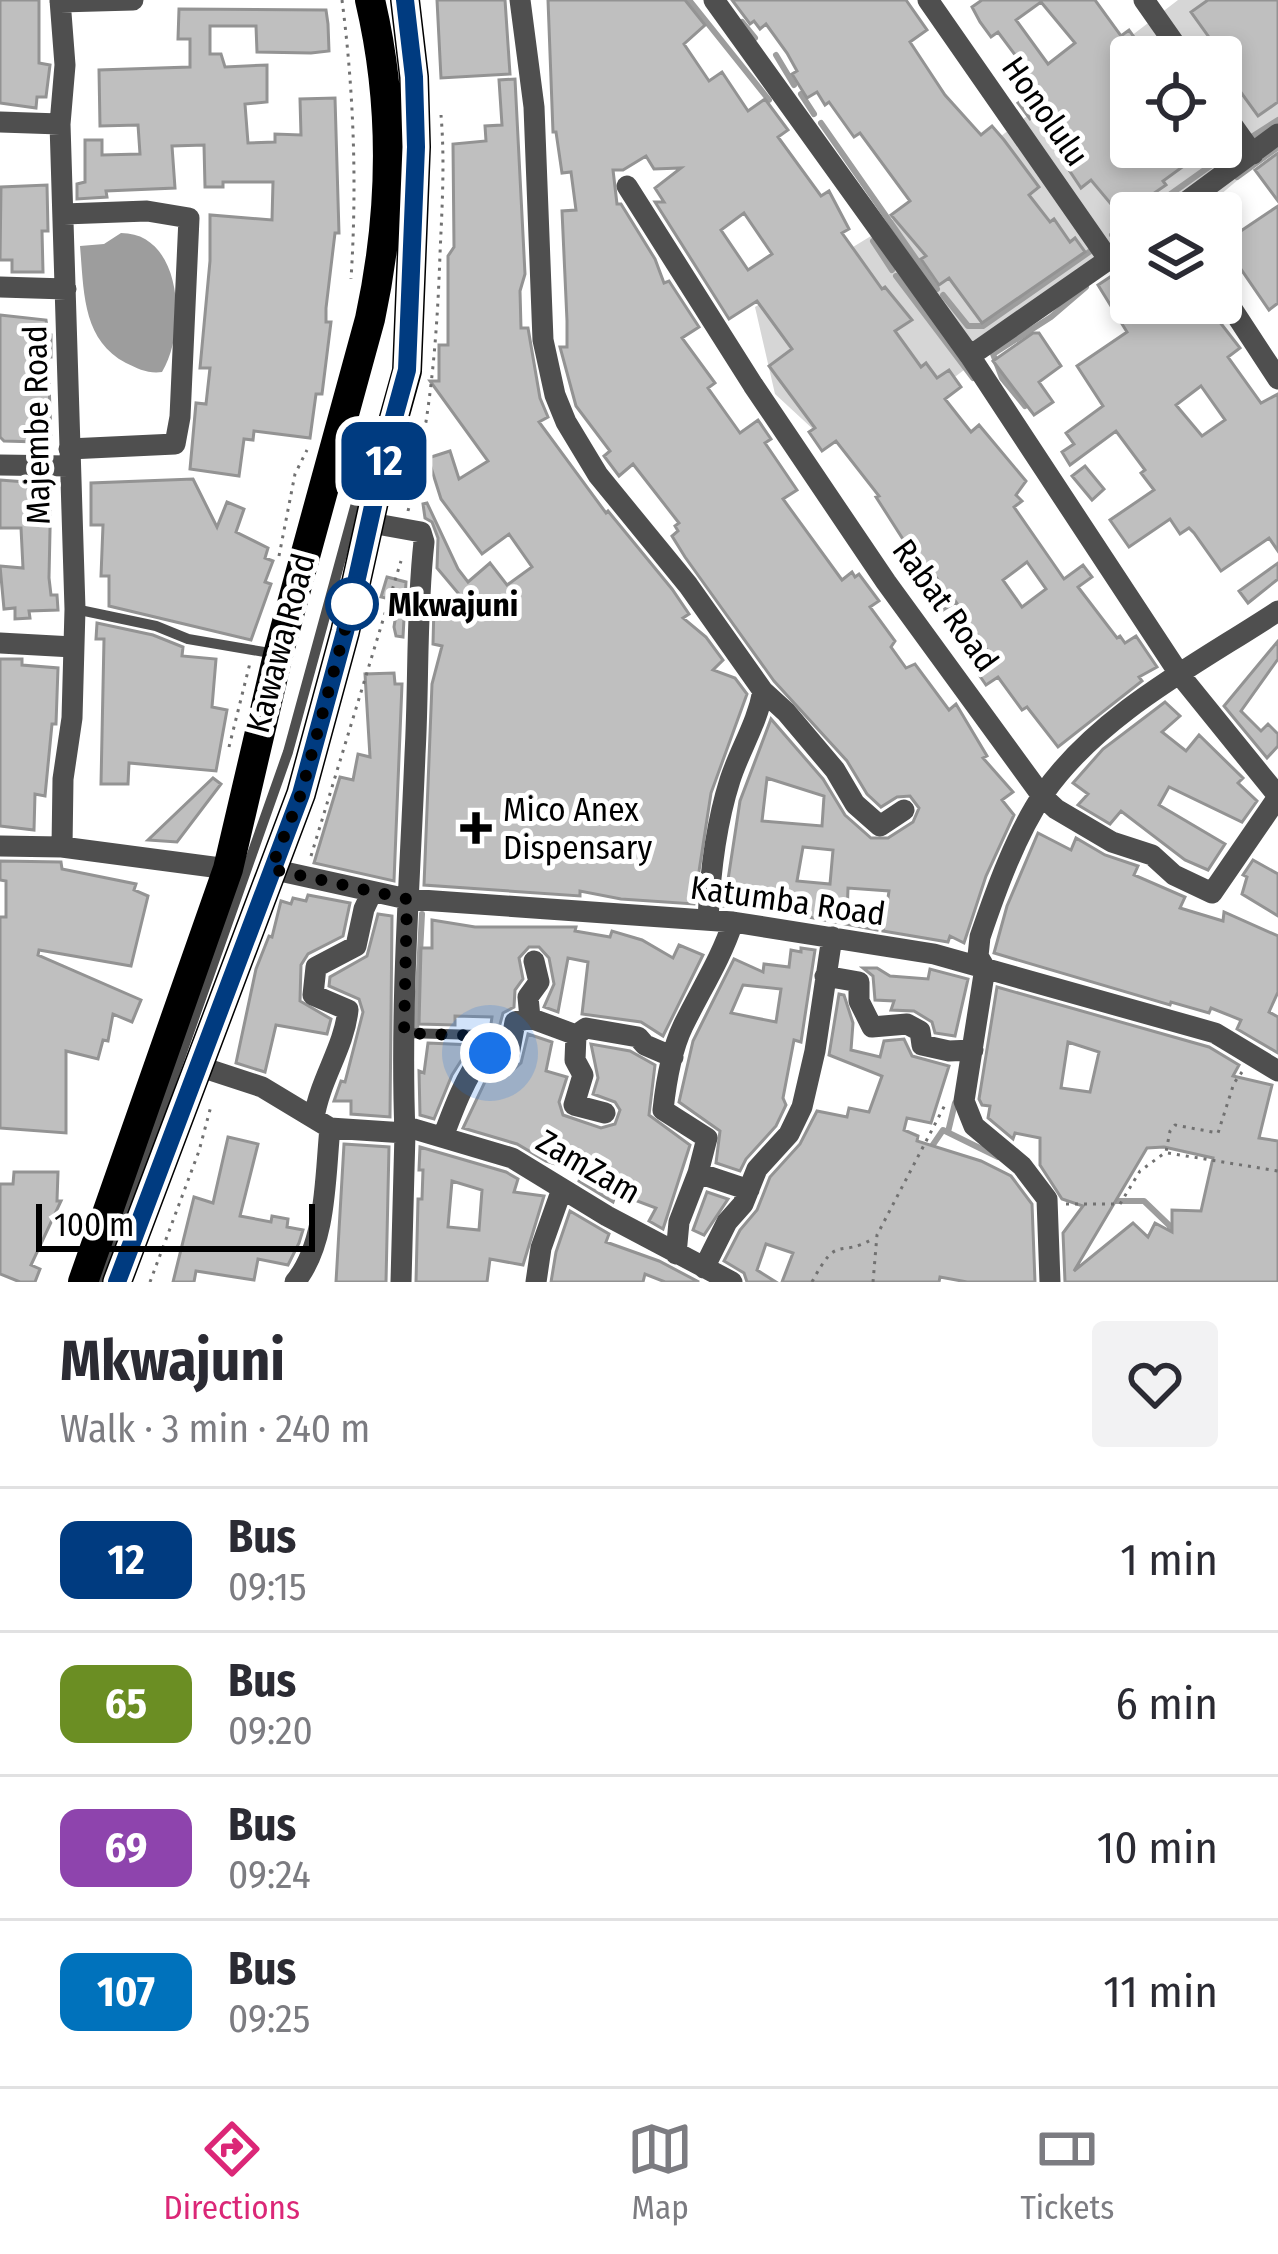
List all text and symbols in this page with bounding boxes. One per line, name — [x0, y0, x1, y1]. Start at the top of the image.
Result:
map controls — [1110, 36, 1242, 324]
button: locate — [1110, 36, 1242, 168]
street label: Honolulu — [993, 49, 1097, 174]
button: layers — [1110, 192, 1242, 324]
street label: Majembe Road — [15, 325, 59, 525]
line badge: 12 — [330, 422, 438, 500]
text: 12 — [365, 436, 403, 486]
street label: Rabat Road — [884, 531, 1007, 680]
street label: Kawawa Road — [238, 549, 324, 737]
marker: Mkwajuni — [327, 579, 377, 629]
place label: Mkwajuni — [388, 585, 518, 625]
place label: Mico Anex Dispensary — [503, 790, 652, 868]
marker: Mico Anex Dispensary — [460, 812, 492, 844]
street label: Katumba Road — [688, 868, 888, 934]
your location — [460, 1023, 520, 1083]
street label: ZamZam — [529, 1121, 648, 1213]
scale bar — [36, 1198, 315, 1251]
text: 100 m — [54, 1205, 134, 1245]
button: heart — [1092, 1321, 1218, 1447]
text: Mkwajuni — [60, 1327, 285, 1395]
text: Walk · 3 min · 240 m — [60, 1406, 370, 1452]
text: Bus — [228, 1510, 296, 1564]
text: 1 min — [1120, 1533, 1218, 1587]
text: 12 — [107, 1535, 145, 1585]
text: 09:15 — [228, 1564, 307, 1610]
text: Bus — [228, 1654, 296, 1708]
text: 6 min — [1115, 1677, 1218, 1731]
text: 65 — [105, 1679, 147, 1729]
text: 09:20 — [228, 1708, 313, 1754]
text: Bus — [228, 1798, 296, 1852]
text: 10 min — [1097, 1821, 1218, 1875]
text: 69 — [104, 1823, 148, 1873]
text: 09:24 — [228, 1852, 311, 1898]
text: Bus — [228, 1942, 296, 1996]
text: 11 min — [1103, 1965, 1218, 2019]
text: 107 — [97, 1967, 155, 2017]
text: 09:25 — [228, 1996, 310, 2042]
tab: Directions — [164, 2116, 300, 2228]
tab: Map — [627, 2116, 693, 2228]
tab: Tickets — [1020, 2116, 1114, 2228]

